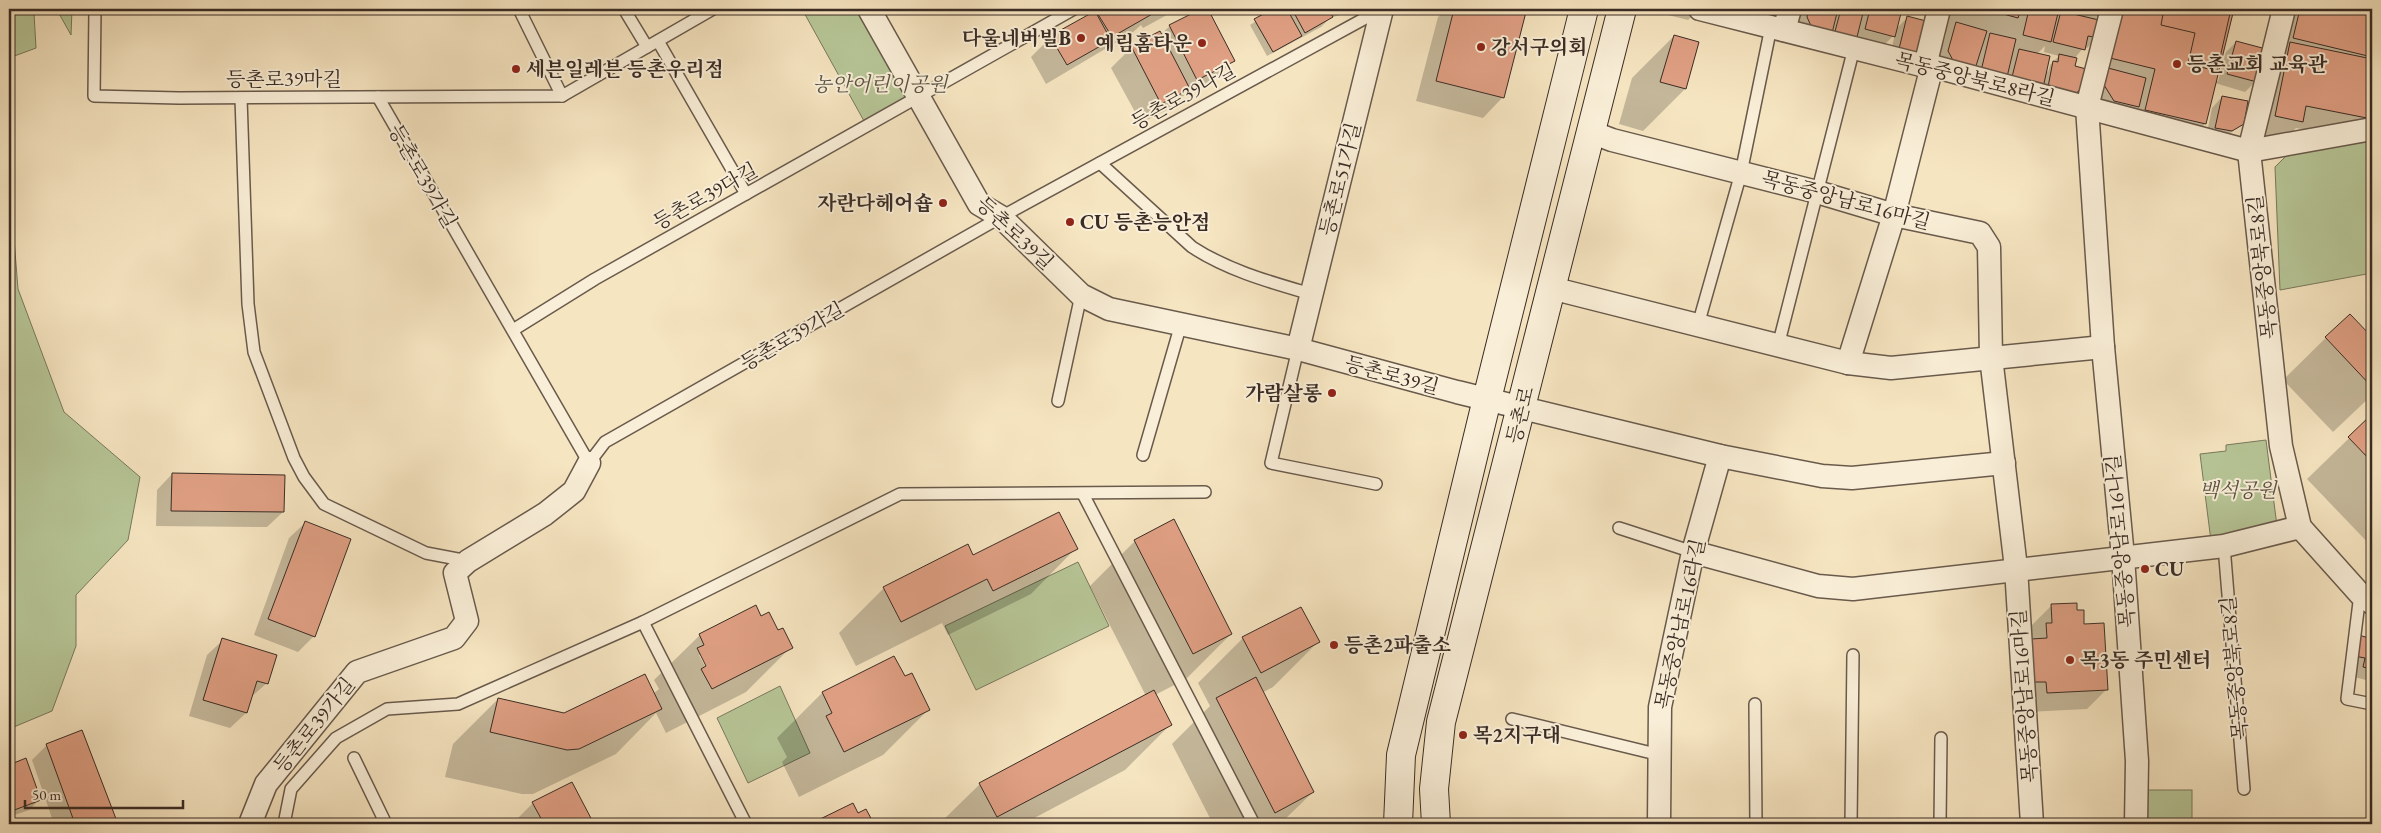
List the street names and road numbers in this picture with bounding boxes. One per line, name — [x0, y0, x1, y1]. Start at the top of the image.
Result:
street label: 목동중앙북로8라길 — [1892, 47, 2058, 111]
street label: 등촌로39나길 — [1126, 57, 1240, 135]
street label: 등촌로39마길 — [226, 66, 342, 92]
street label: 등촌로39가길 — [383, 119, 463, 233]
street label: 등촌로51가길 — [1313, 120, 1367, 238]
street label: 등촌로39다길 — [648, 157, 762, 235]
street label: 목동중앙남로16마길 — [1759, 165, 1933, 235]
street label: 등촌로39길 — [971, 191, 1059, 275]
street label: 목동중앙북로8길 — [2242, 194, 2282, 340]
street label: 등촌로39가길 — [735, 296, 849, 376]
street label: 등촌로39길 — [1342, 350, 1442, 400]
street label: 등촌로 — [1500, 384, 1540, 446]
street label: 목동중앙남로16나길 — [2099, 453, 2141, 629]
street label: 목동중앙남로16라길 — [1649, 536, 1711, 712]
street label: 목동중앙북로8길 — [2215, 595, 2253, 741]
street label: 목동중앙남로16마길 — [2005, 608, 2043, 784]
street label: 등촌로39가길 — [267, 672, 361, 778]

